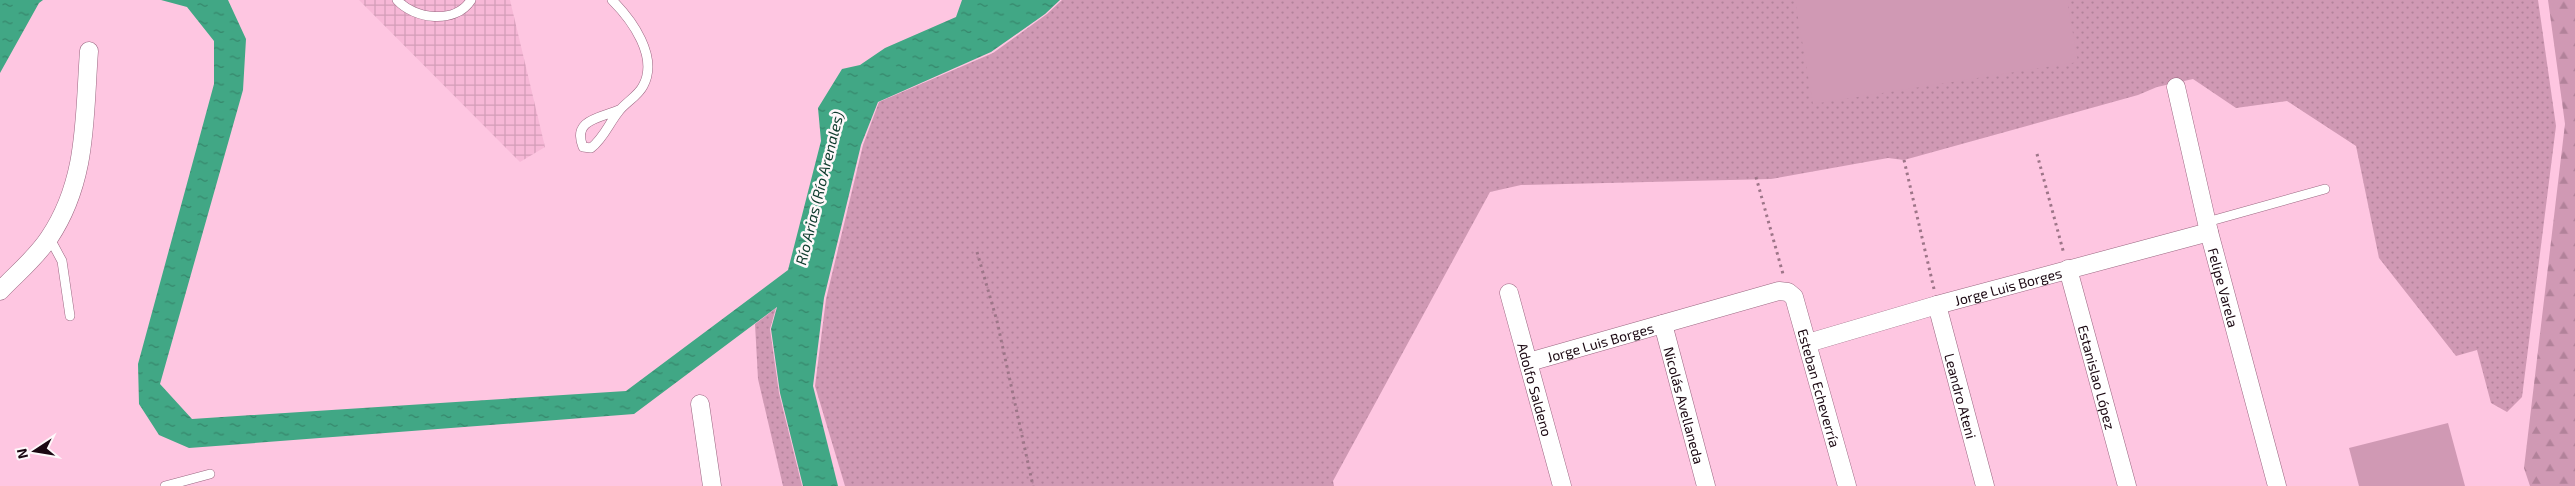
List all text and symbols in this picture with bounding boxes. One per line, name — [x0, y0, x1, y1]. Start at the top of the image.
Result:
water label: Río Arias (Río Arenales) — [791, 109, 847, 267]
street label: Felipe Varela — [2205, 246, 2243, 329]
street label: Jorge Luis Borges — [1953, 263, 2063, 308]
street label: Jorge Luis Borges — [1545, 319, 1656, 365]
street label: Estanislao López — [2075, 323, 2120, 431]
street label: Esteban Echeverría — [1795, 327, 1844, 449]
street label: Adolfo Saldeno — [1515, 341, 1556, 438]
street label: Nicolás Avellaneda — [1661, 345, 1708, 466]
street label: Leandro Ateni — [1942, 351, 1981, 440]
north arrow — [10, 426, 60, 476]
text: N — [12, 447, 31, 461]

